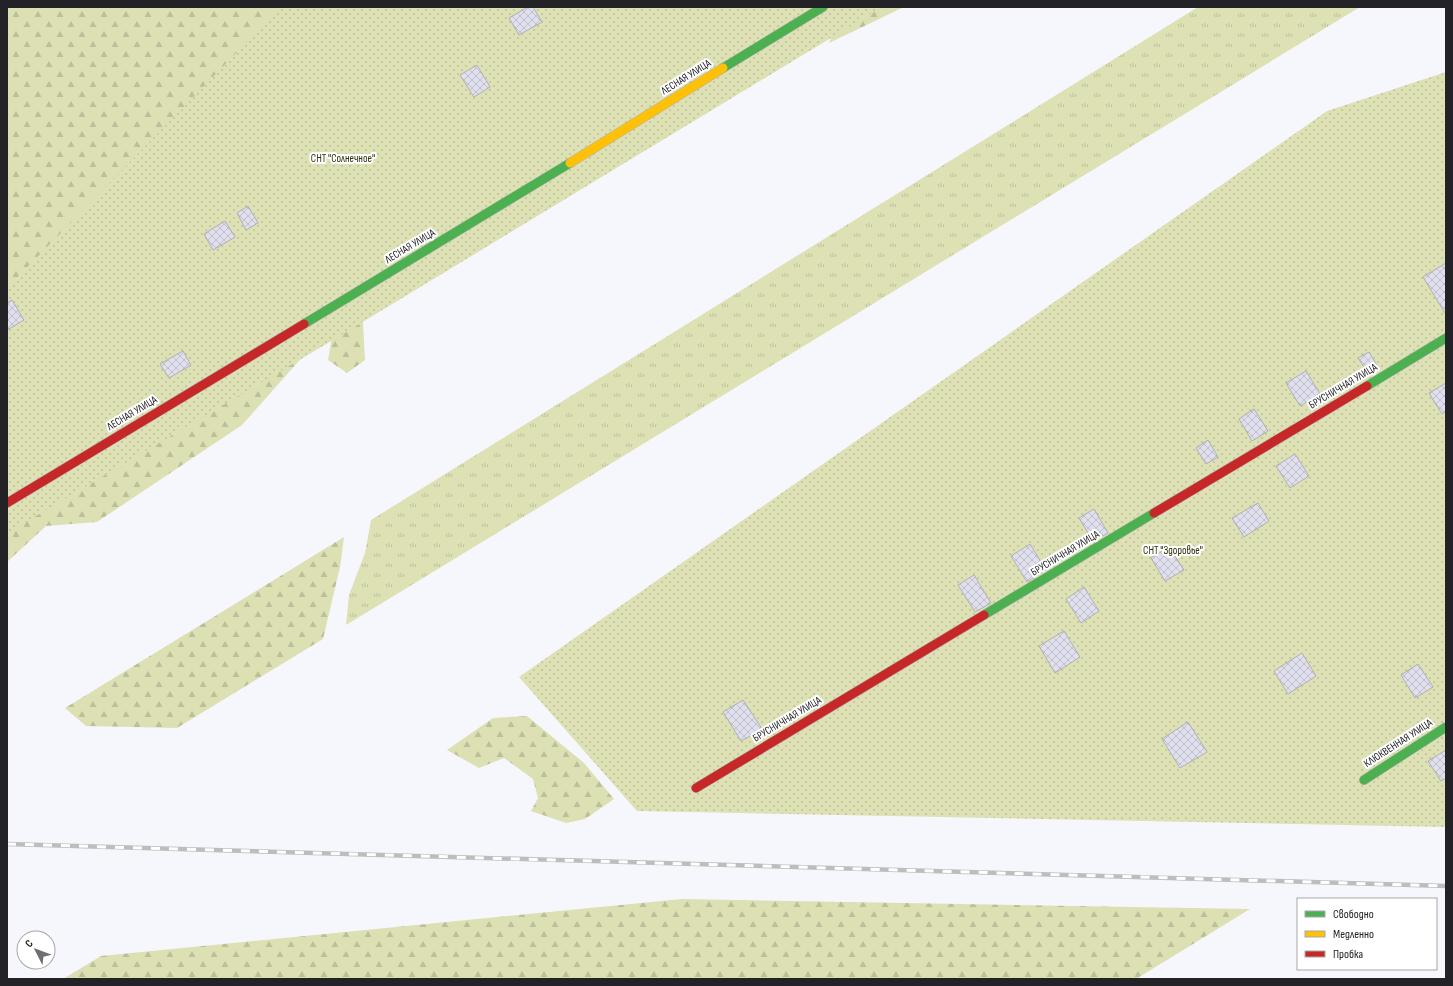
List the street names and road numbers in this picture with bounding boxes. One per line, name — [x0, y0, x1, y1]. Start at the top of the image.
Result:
street label: ЛЕСНАЯ УЛИЦА — [658, 56, 714, 98]
street label: ЛЕСНАЯ УЛИЦА — [382, 226, 438, 267]
street label: БРУСНИЧНАЯ УЛИЦА — [1306, 360, 1380, 412]
street label: ЛЕСНАЯ УЛИЦА — [104, 393, 160, 434]
street label: БРУСНИЧНАЯ УЛИЦА — [1028, 527, 1102, 579]
street label: БРУСНИЧНАЯ УЛИЦА — [750, 693, 824, 745]
street label: КЛЮКВЕННАЯ УЛИЦА — [1361, 716, 1435, 770]

